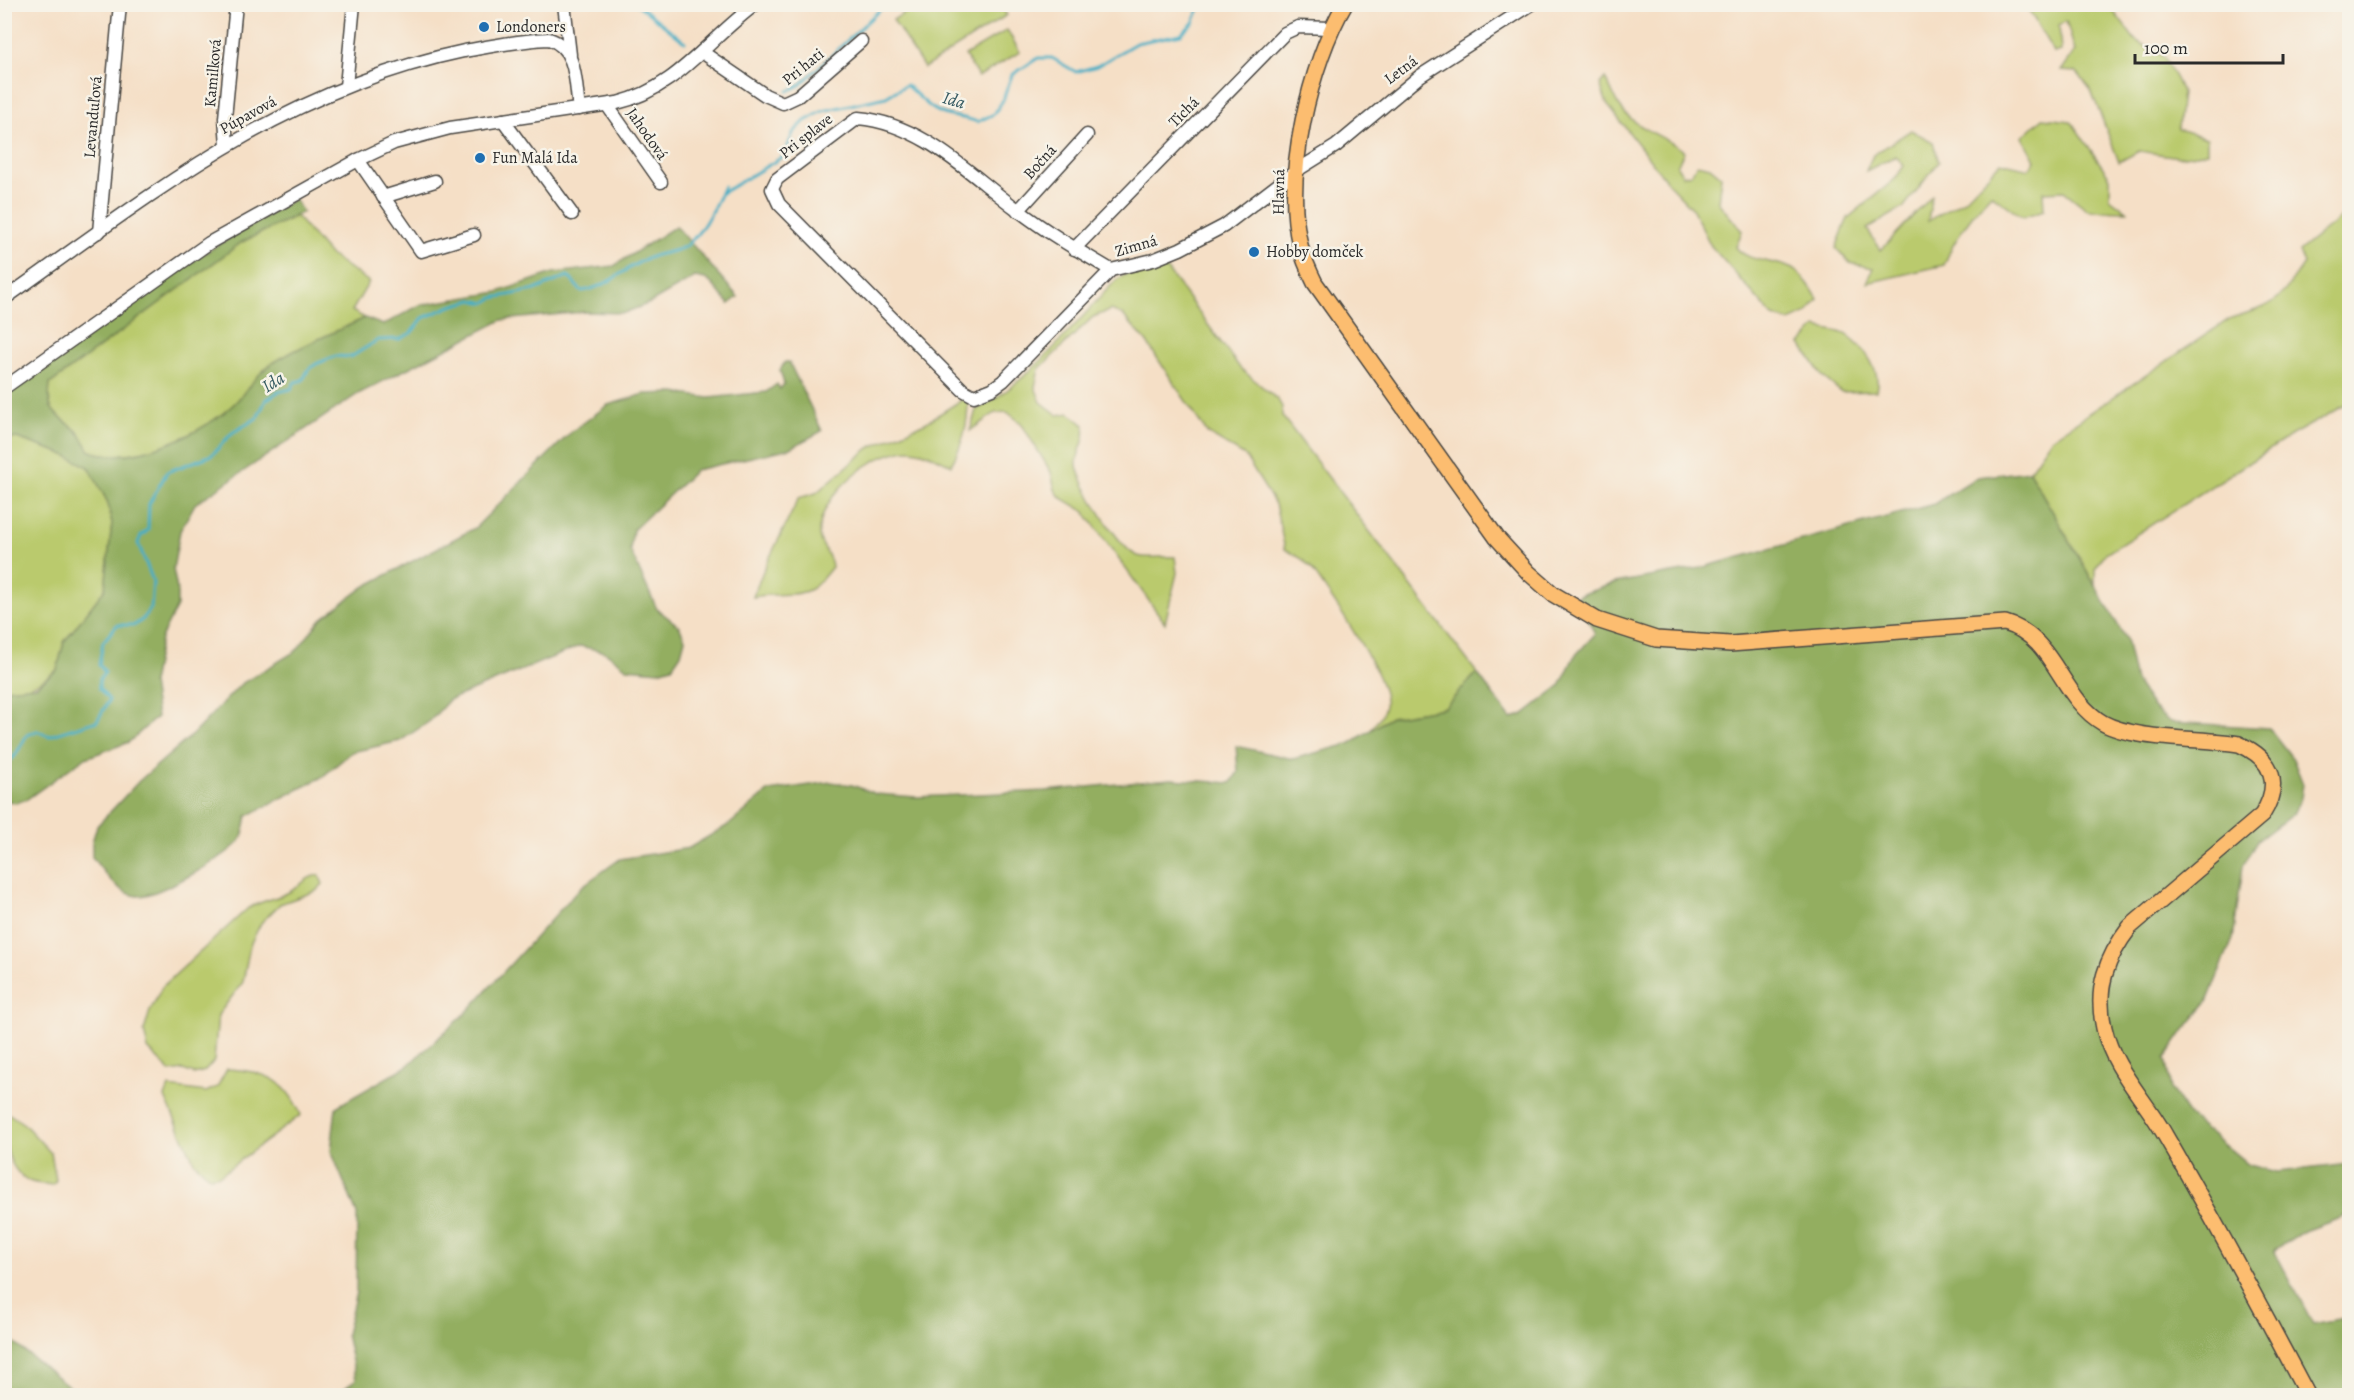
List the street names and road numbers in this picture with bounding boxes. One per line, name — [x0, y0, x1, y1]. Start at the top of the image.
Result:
street label: Kamilková — [199, 37, 227, 108]
street label: Pri hati — [777, 43, 829, 91]
street label: Letná — [1380, 50, 1423, 90]
street label: Levanduľová — [78, 74, 108, 159]
street label: Púpavová — [216, 90, 281, 140]
street label: Tichá — [1164, 91, 1205, 132]
street label: Jahodová — [621, 103, 673, 165]
street label: Pri splave — [775, 108, 837, 164]
street label: Bočná — [1018, 139, 1062, 184]
street label: Hlavná — [1268, 168, 1290, 215]
street label: Zimná — [1112, 229, 1160, 263]

